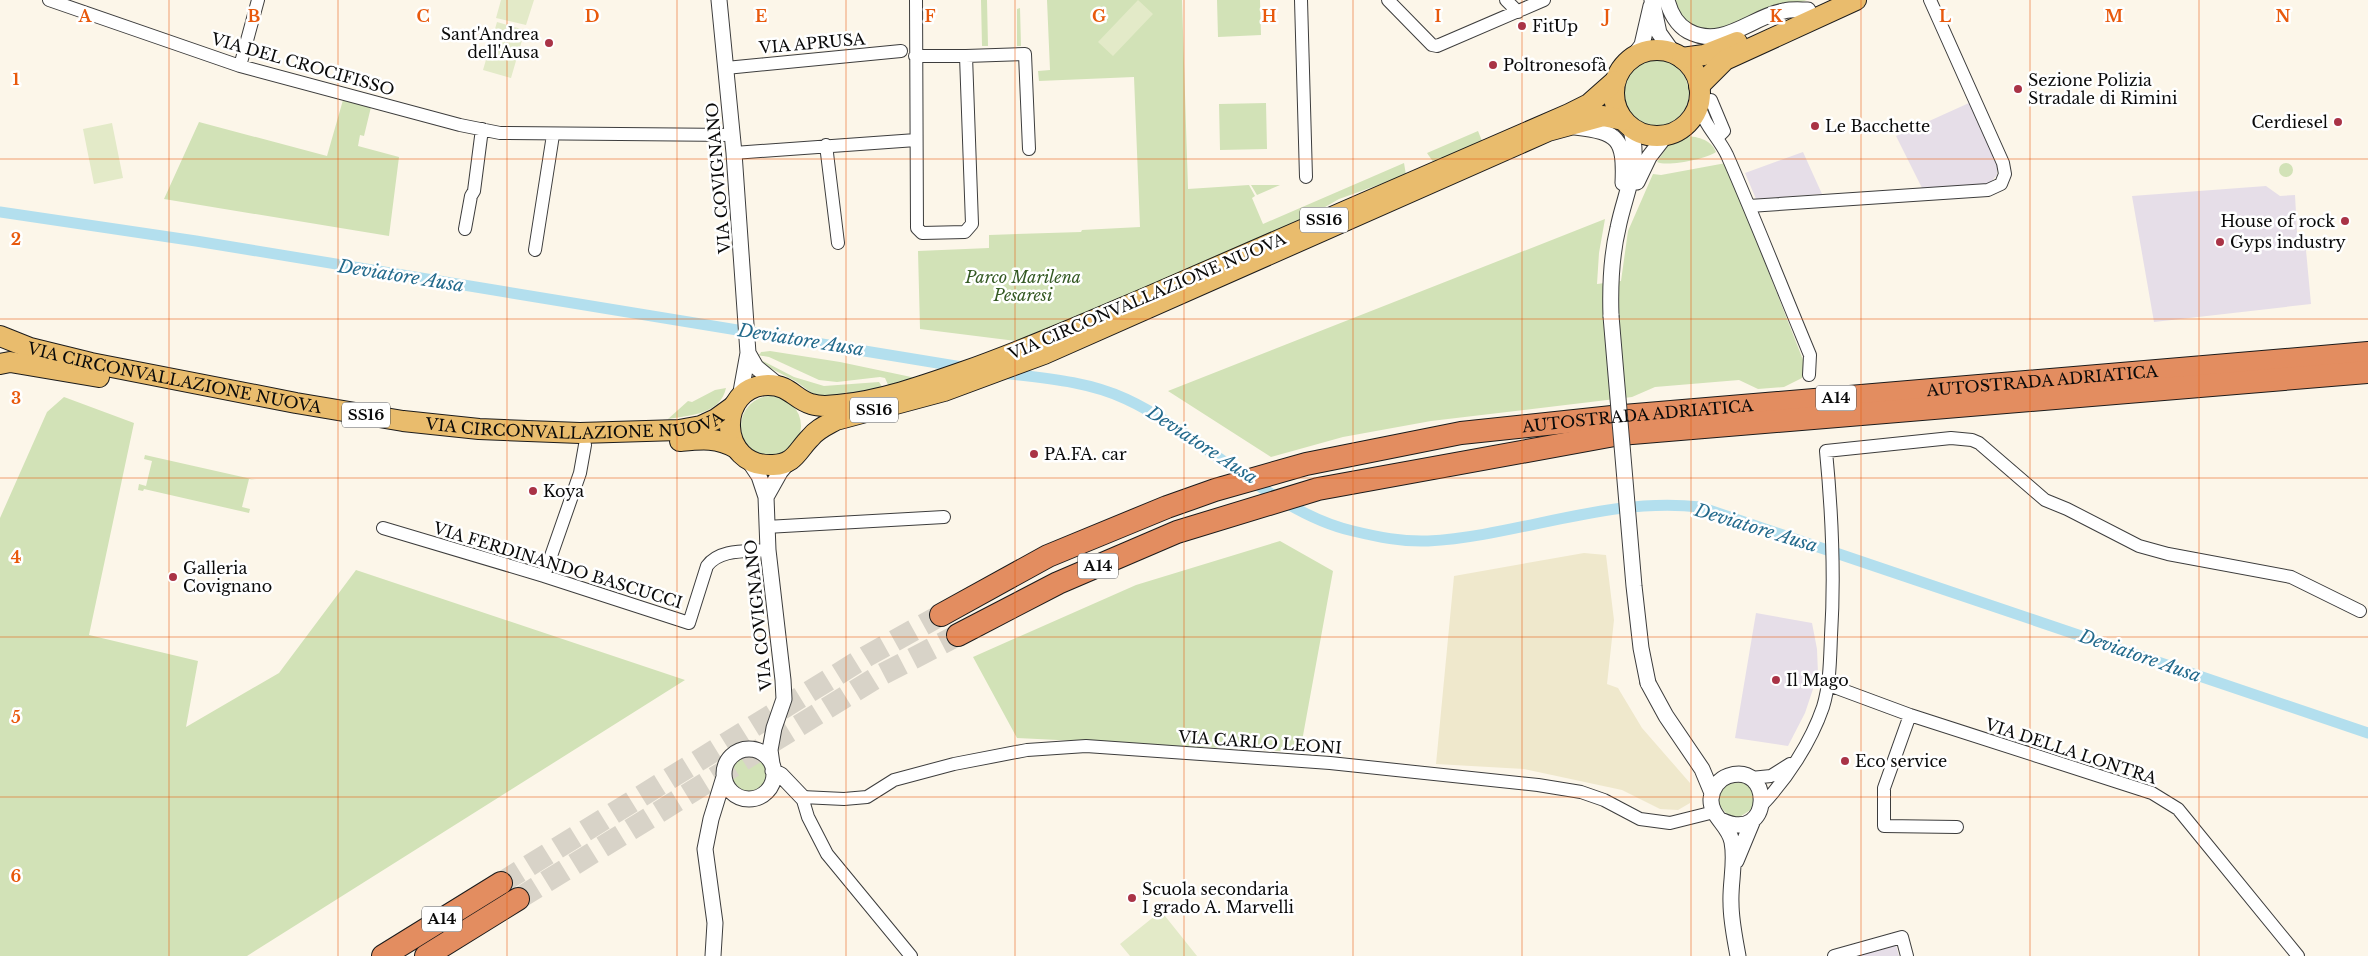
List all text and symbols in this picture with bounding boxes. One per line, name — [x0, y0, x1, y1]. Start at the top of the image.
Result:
text: A — [78, 6, 93, 26]
text: B — [248, 6, 261, 26]
text: C — [416, 6, 430, 26]
text: D — [585, 6, 599, 26]
text: E — [755, 6, 767, 26]
text: F — [924, 6, 936, 26]
text: G — [1092, 6, 1106, 26]
text: H — [1261, 6, 1277, 26]
text: I — [1435, 6, 1442, 26]
text: J — [1601, 6, 1610, 26]
text: K — [1769, 6, 1783, 26]
text: L — [1939, 6, 1951, 26]
text: M — [2105, 6, 2123, 26]
text: N — [2275, 6, 2291, 26]
place label: FitUp — [1532, 16, 1578, 36]
marker: FitUp — [1516, 20, 1528, 32]
place label: Sant'Andrea dell'Ausa — [441, 24, 539, 62]
street label: VIA DEL CROCIFISSO — [208, 28, 397, 100]
street label: VIA APRUSA — [757, 28, 867, 58]
marker: Sant'Andrea dell'Ausa — [543, 37, 555, 49]
place label: Poltronesofà — [1503, 55, 1607, 75]
marker: Poltronesofà — [1487, 59, 1499, 71]
text: 1 — [13, 69, 20, 89]
place label: Sezione Polizia Stradale di Rimini — [2028, 70, 2178, 108]
marker: Sezione Polizia Stradale di Rimini — [2012, 83, 2024, 95]
street label: VIA COVIGNANO — [701, 101, 735, 256]
place label: Cerdiesel — [2251, 112, 2328, 132]
place label: Le Bacchette — [1825, 116, 1930, 136]
marker: Cerdiesel — [2332, 116, 2344, 128]
marker: Le Bacchette — [1809, 120, 1821, 132]
road number: SS16 — [1300, 208, 1348, 232]
place label: House of rock — [2220, 211, 2335, 231]
marker: House of rock — [2339, 215, 2351, 227]
street label: VIA CIRCONVALLAZIONE NUOVA — [1004, 228, 1289, 364]
text: 2 — [11, 229, 21, 249]
place label: Gyps industry — [2230, 232, 2347, 252]
marker: Gyps industry — [2214, 236, 2226, 248]
water label: Deviatore Ausa — [336, 255, 465, 297]
park label: Parco Marilena Pesaresi — [964, 267, 1081, 305]
water label: Deviatore Ausa — [736, 319, 865, 361]
street label: VIA CIRCONVALLAZIONE NUOVA — [25, 338, 324, 417]
street label: AUTOSTRADA ADRIATICA — [1925, 361, 2159, 400]
road number: A14 — [1816, 386, 1856, 410]
text: 3 — [11, 388, 21, 408]
street label: AUTOSTRADA ADRIATICA — [1520, 395, 1755, 437]
road number: SS16 — [850, 398, 898, 422]
water label: Deviatore Ausa — [1142, 401, 1261, 489]
road number: SS16 — [342, 402, 390, 428]
street label: VIA CIRCONVALLAZIONE NUOVA — [424, 406, 728, 443]
place label: PA.FA. car — [1044, 444, 1127, 464]
marker: PA.FA. car — [1028, 448, 1040, 460]
place label: Koya — [543, 481, 584, 501]
marker: Koya — [527, 485, 539, 497]
water label: Deviatore Ausa — [1691, 499, 1820, 557]
street label: VIA FERDINANDO BASCUCCI — [430, 517, 685, 612]
street label: VIA COVIGNANO — [740, 538, 776, 693]
text: 4 — [11, 547, 21, 567]
road number: A14 — [1078, 554, 1118, 578]
place label: Galleria Covignano — [183, 558, 272, 596]
marker: Galleria Covignano — [167, 571, 179, 583]
water label: Deviatore Ausa — [2075, 625, 2204, 687]
place label: Il Mago — [1786, 670, 1849, 690]
marker: Il Mago — [1770, 674, 1782, 686]
text: 5 — [11, 707, 21, 727]
street label: VIA DELLA LONTRA — [1982, 713, 2160, 788]
street label: VIA CARLO LEONI — [1177, 726, 1342, 758]
place label: Eco service — [1855, 751, 1947, 771]
marker: Eco service — [1839, 755, 1851, 767]
text: 6 — [11, 866, 22, 886]
place label: Scuola secondaria I grado A. Marvelli — [1142, 879, 1295, 917]
marker: Scuola secondaria I grado A. Marvelli — [1126, 892, 1138, 904]
road number: A14 — [422, 906, 462, 932]

